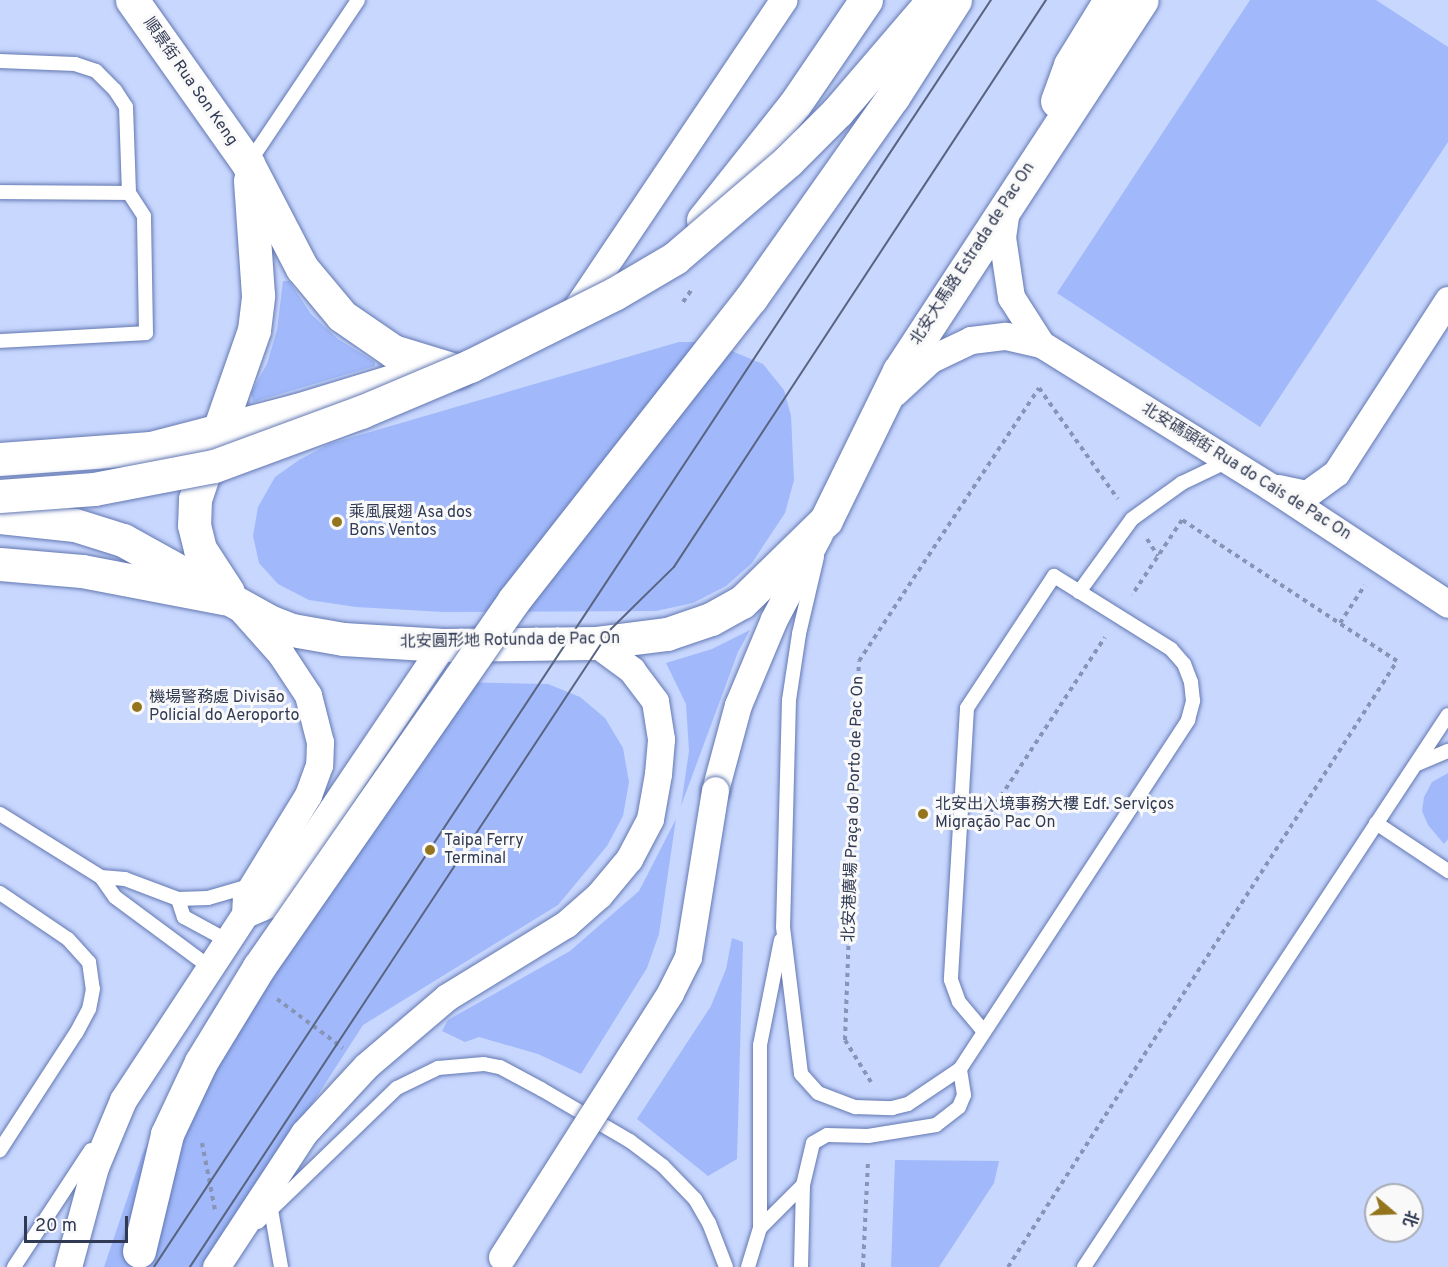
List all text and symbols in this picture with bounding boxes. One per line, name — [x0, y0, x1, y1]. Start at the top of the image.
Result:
street label: 順景街 Rua Son Keng — [139, 14, 241, 150]
street label: 北安大馬路 Estrada de Pac On — [907, 159, 1039, 349]
street label: 北安碼頭街 Rua do Cais de Pac On — [1138, 399, 1354, 545]
place label: 乘風展翅 Asa dos Bons Ventos — [349, 503, 472, 541]
marker: 乘風展翅 Asa dos Bons Ventos — [330, 515, 344, 529]
street label: 北安圓形地 Rotunda de Pac On — [400, 629, 620, 653]
street label: 北安港廣場 Praça do Porto de Pac On — [840, 676, 868, 942]
place label: 機場警務處 Divisão Policial do Aeroporto — [149, 688, 300, 726]
marker: 機場警務處 Divisão Policial do Aeroporto — [130, 700, 144, 714]
place label: 北安出入境事務大樓 Edf. Serviços Migração Pac On — [935, 795, 1174, 833]
marker: 北安出入境事務大樓 Edf. Serviços Migração Pac On — [916, 807, 930, 821]
place label: Taipa Ferry Terminal — [444, 831, 524, 869]
marker: Taipa Ferry Terminal — [421, 841, 439, 859]
north arrow — [1364, 1183, 1424, 1243]
scale bar — [27, 1204, 130, 1242]
text: 北 — [1397, 1207, 1421, 1229]
text: 20 m — [35, 1215, 77, 1238]

